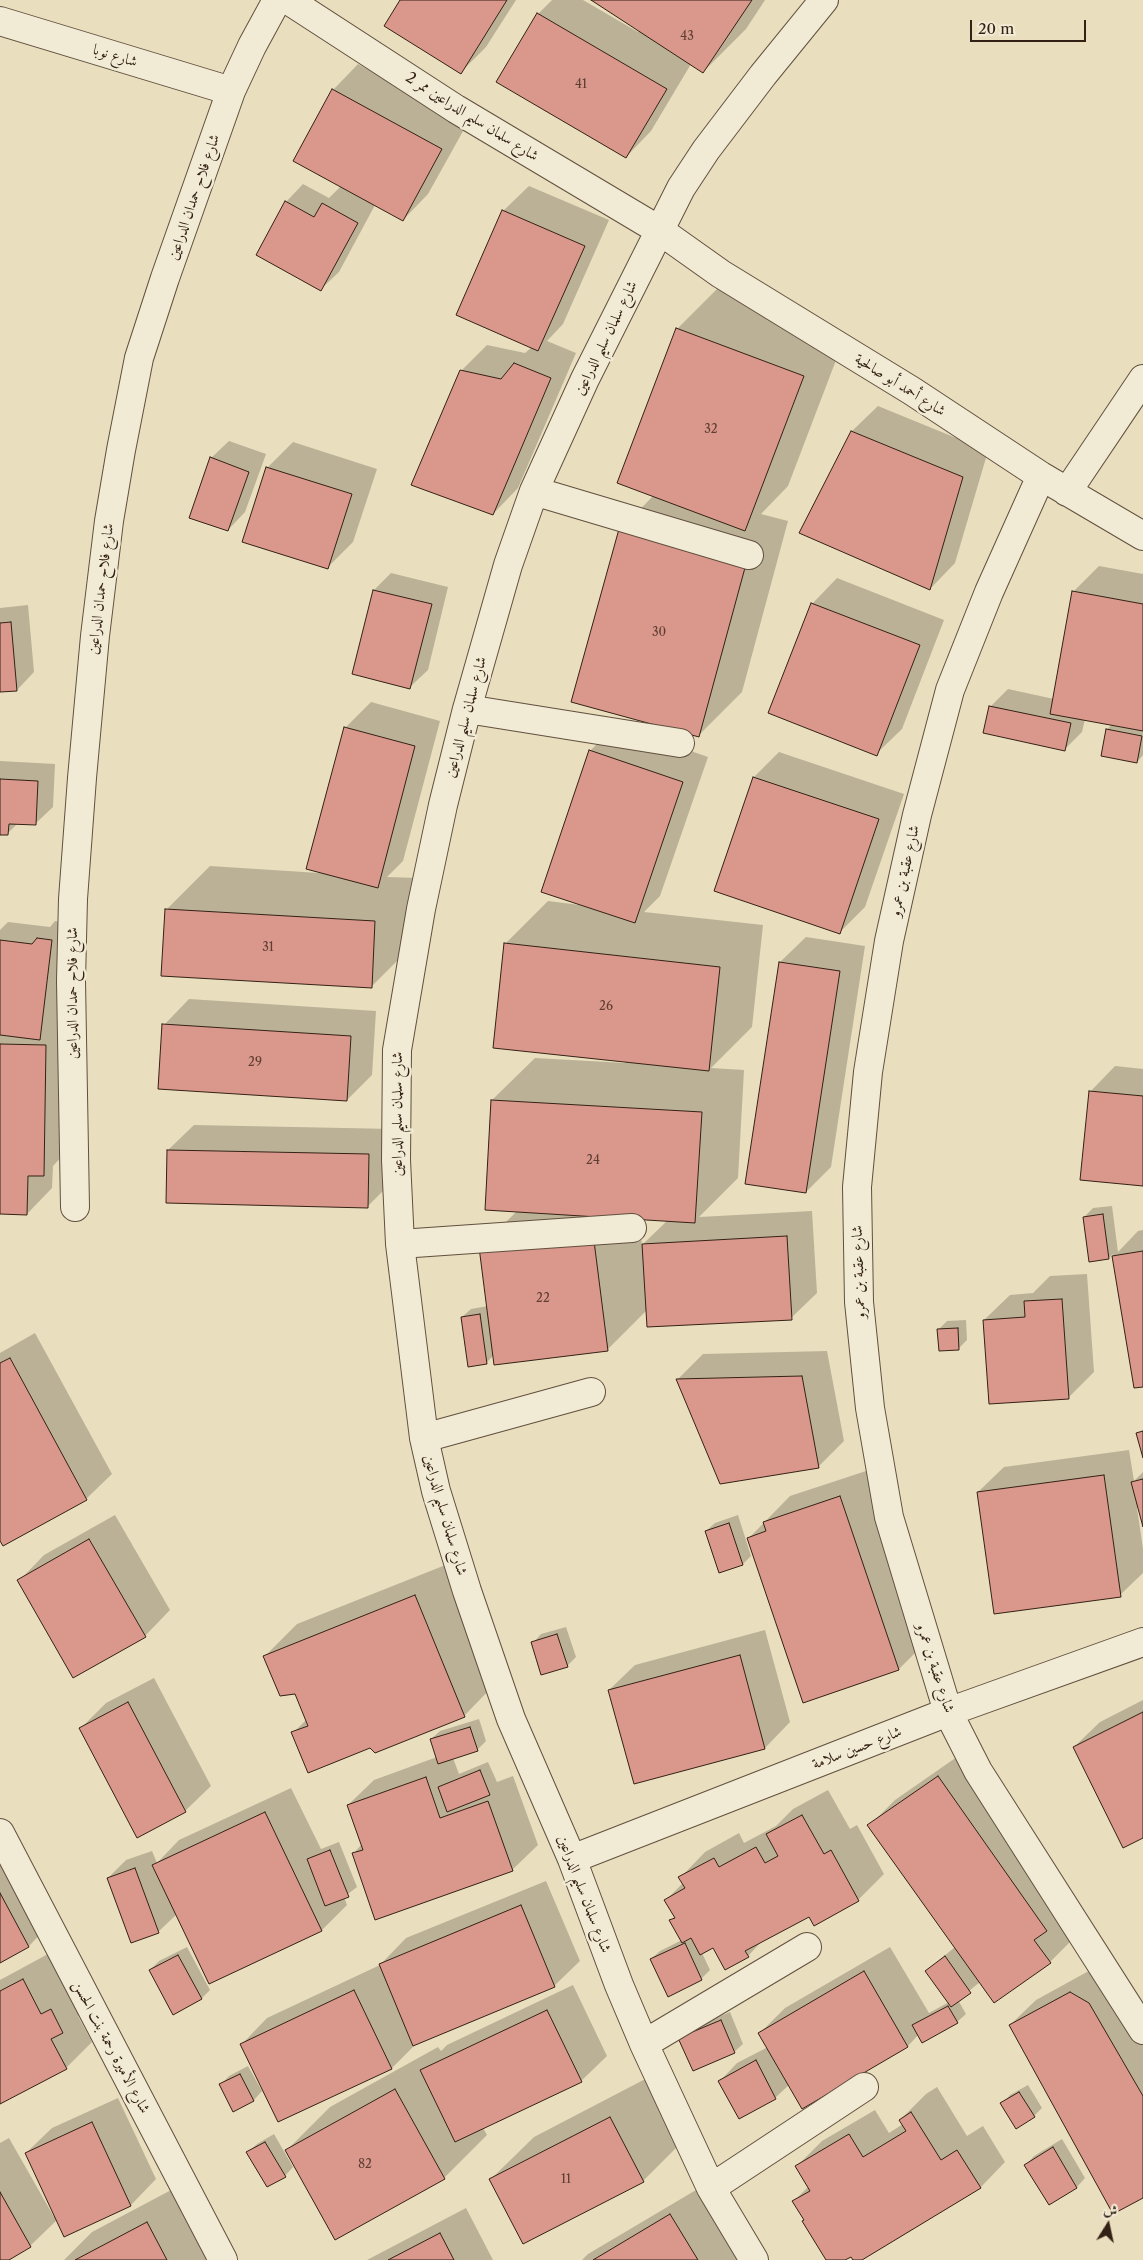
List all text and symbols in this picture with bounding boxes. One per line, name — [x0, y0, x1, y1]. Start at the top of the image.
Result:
scale bar — [973, 10, 1089, 42]
text: 20 m — [978, 19, 1014, 38]
house number: 43 — [680, 30, 694, 44]
street label: شارع نوبا — [91, 41, 139, 71]
street label: شارع سلمان سليم الدراعين ممر 2 — [402, 69, 542, 165]
house number: 41 — [575, 78, 587, 92]
street label: شارع فلاح حمدان الدراعين — [164, 132, 224, 262]
street label: شارع سلمان سليم الدراعين — [571, 278, 641, 398]
street label: شارع أحمد أبو صالحية — [851, 350, 949, 420]
house number: 32 — [704, 423, 718, 437]
street label: شارع فلاح حمدان الدراعين — [84, 523, 118, 655]
house number: 30 — [652, 626, 666, 640]
street label: شارع سلمان سليم الدراعين — [441, 654, 491, 780]
street label: شارع عقبة بن عمرو — [887, 824, 923, 918]
street label: شارع فلاح حمدان الدراعين — [64, 927, 82, 1059]
house number: 31 — [262, 941, 274, 955]
house number: 26 — [599, 1000, 613, 1014]
street label: شارع سلمان سليم الدراعين — [389, 1052, 407, 1176]
house number: 29 — [248, 1056, 262, 1070]
house number: 24 — [586, 1154, 600, 1168]
street label: شارع عقبة بن عمرو — [848, 1225, 870, 1319]
house number: 22 — [536, 1292, 550, 1306]
street label: شارع سلمان سليم الدراعين — [419, 1453, 471, 1577]
street label: شارع عقبة بن عمرو — [912, 1621, 958, 1715]
street label: شارع حسين سلامة — [810, 1723, 904, 1773]
street label: شارع سلمان سليم الدراعين — [553, 1833, 615, 1955]
street label: شارع الأميرة رحمة بنت الحسن — [68, 1977, 154, 2117]
house number: 82 — [358, 2158, 372, 2172]
house number: 11 — [561, 2173, 571, 2187]
north arrow — [1083, 2200, 1133, 2250]
text: ش — [1102, 2200, 1119, 2220]

